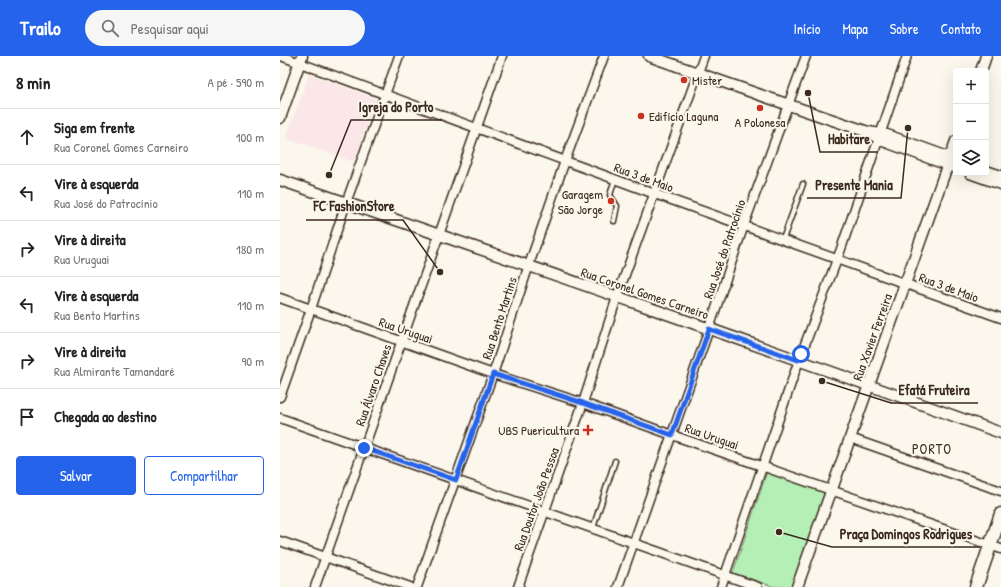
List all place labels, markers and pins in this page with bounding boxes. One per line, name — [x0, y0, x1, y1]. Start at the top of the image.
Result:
place label: Mister — [692, 71, 722, 89]
marker: Mister — [679, 75, 689, 85]
callout: Igreja do Porto — [351, 94, 442, 120]
marker: A Polonesa — [755, 103, 765, 113]
place label: Edifício Laguna — [649, 107, 718, 125]
marker: Edifício Laguna — [636, 111, 646, 121]
place label: A Polonesa — [735, 113, 785, 131]
callout: Habitare — [820, 126, 878, 152]
callout: Presente Mania — [807, 172, 901, 198]
place label: Garagem São Jorge — [558, 185, 603, 218]
callout: FC FashionStore — [306, 194, 403, 220]
marker: Garagem São Jorge — [606, 196, 616, 206]
callout: Efatá Fruteira — [891, 377, 978, 403]
place label: UBS Puericultura — [498, 421, 579, 439]
marker: UBS Puericultura — [582, 424, 594, 436]
callout: Praça Domingos Rodrigues — [832, 521, 980, 547]

